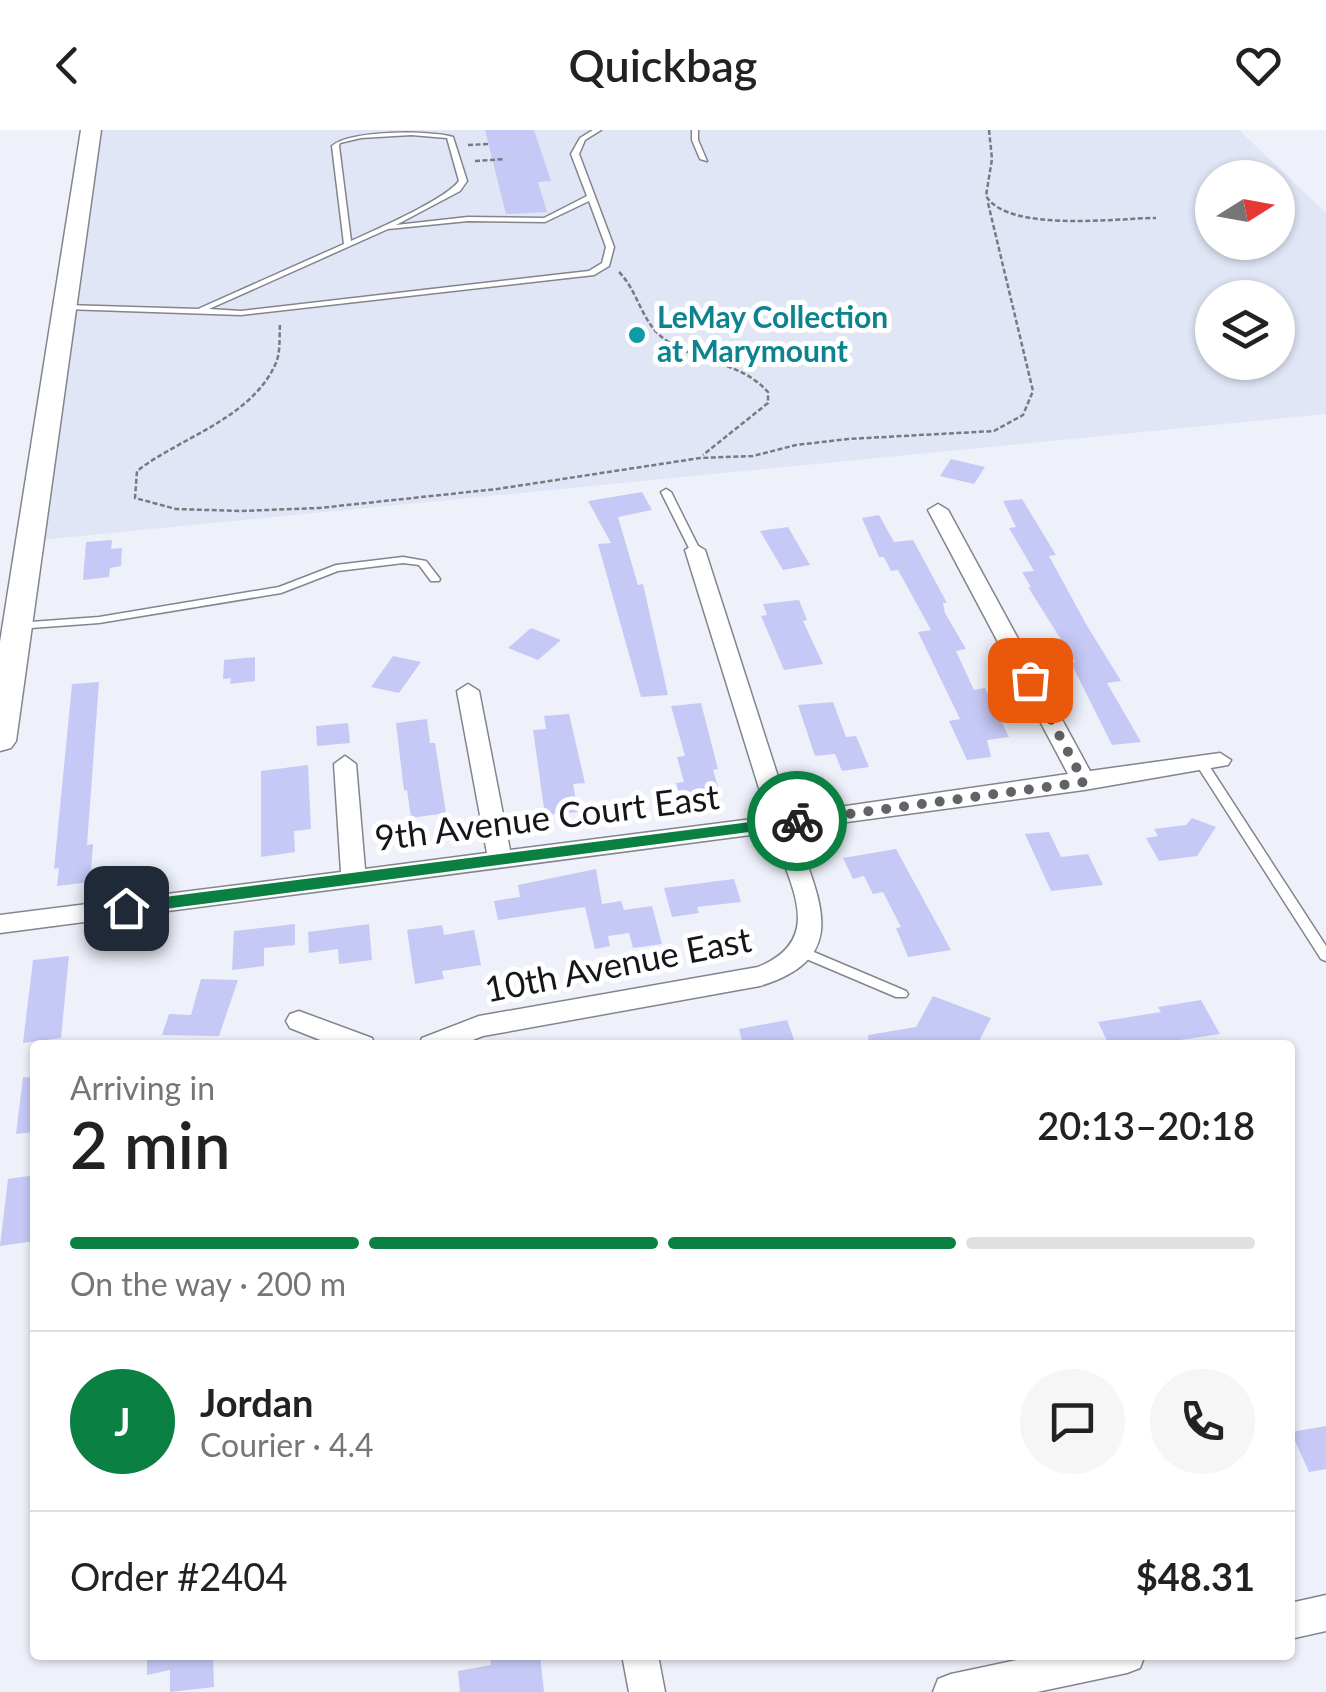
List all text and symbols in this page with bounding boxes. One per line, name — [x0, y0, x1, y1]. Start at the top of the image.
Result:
icon: back — [40, 38, 95, 93]
text: Quickbag — [569, 38, 757, 92]
icon: heart — [1231, 38, 1286, 93]
north arrow — [1195, 160, 1295, 260]
map controls — [1195, 160, 1295, 380]
button: layers — [1195, 280, 1295, 380]
place label: LeMay Collection at Marymount — [657, 298, 888, 368]
marker: LeMay Collection at Marymount — [626, 324, 648, 346]
pin — [988, 638, 1073, 723]
icon: bag — [1003, 653, 1058, 708]
courier — [747, 771, 847, 871]
street label: 9th Avenue Court East — [372, 774, 722, 858]
icon: bike — [770, 794, 825, 849]
pin — [84, 866, 169, 951]
icon: home — [99, 881, 154, 936]
street label: 10th Avenue East — [481, 917, 755, 1009]
text: Arriving in — [70, 1068, 215, 1107]
text: 20:13–20:18 — [1037, 1102, 1255, 1148]
text: 2 min — [70, 1105, 230, 1183]
text: On the way · 200 m — [70, 1264, 346, 1303]
button: chat — [1020, 1369, 1125, 1474]
button: phone — [1150, 1369, 1255, 1474]
text: Jordan — [200, 1379, 313, 1425]
text: J — [114, 1398, 131, 1444]
text: Courier · 4.4 — [200, 1425, 374, 1464]
text: Order #2404 — [70, 1553, 287, 1599]
text: $48.31 — [1136, 1553, 1255, 1599]

